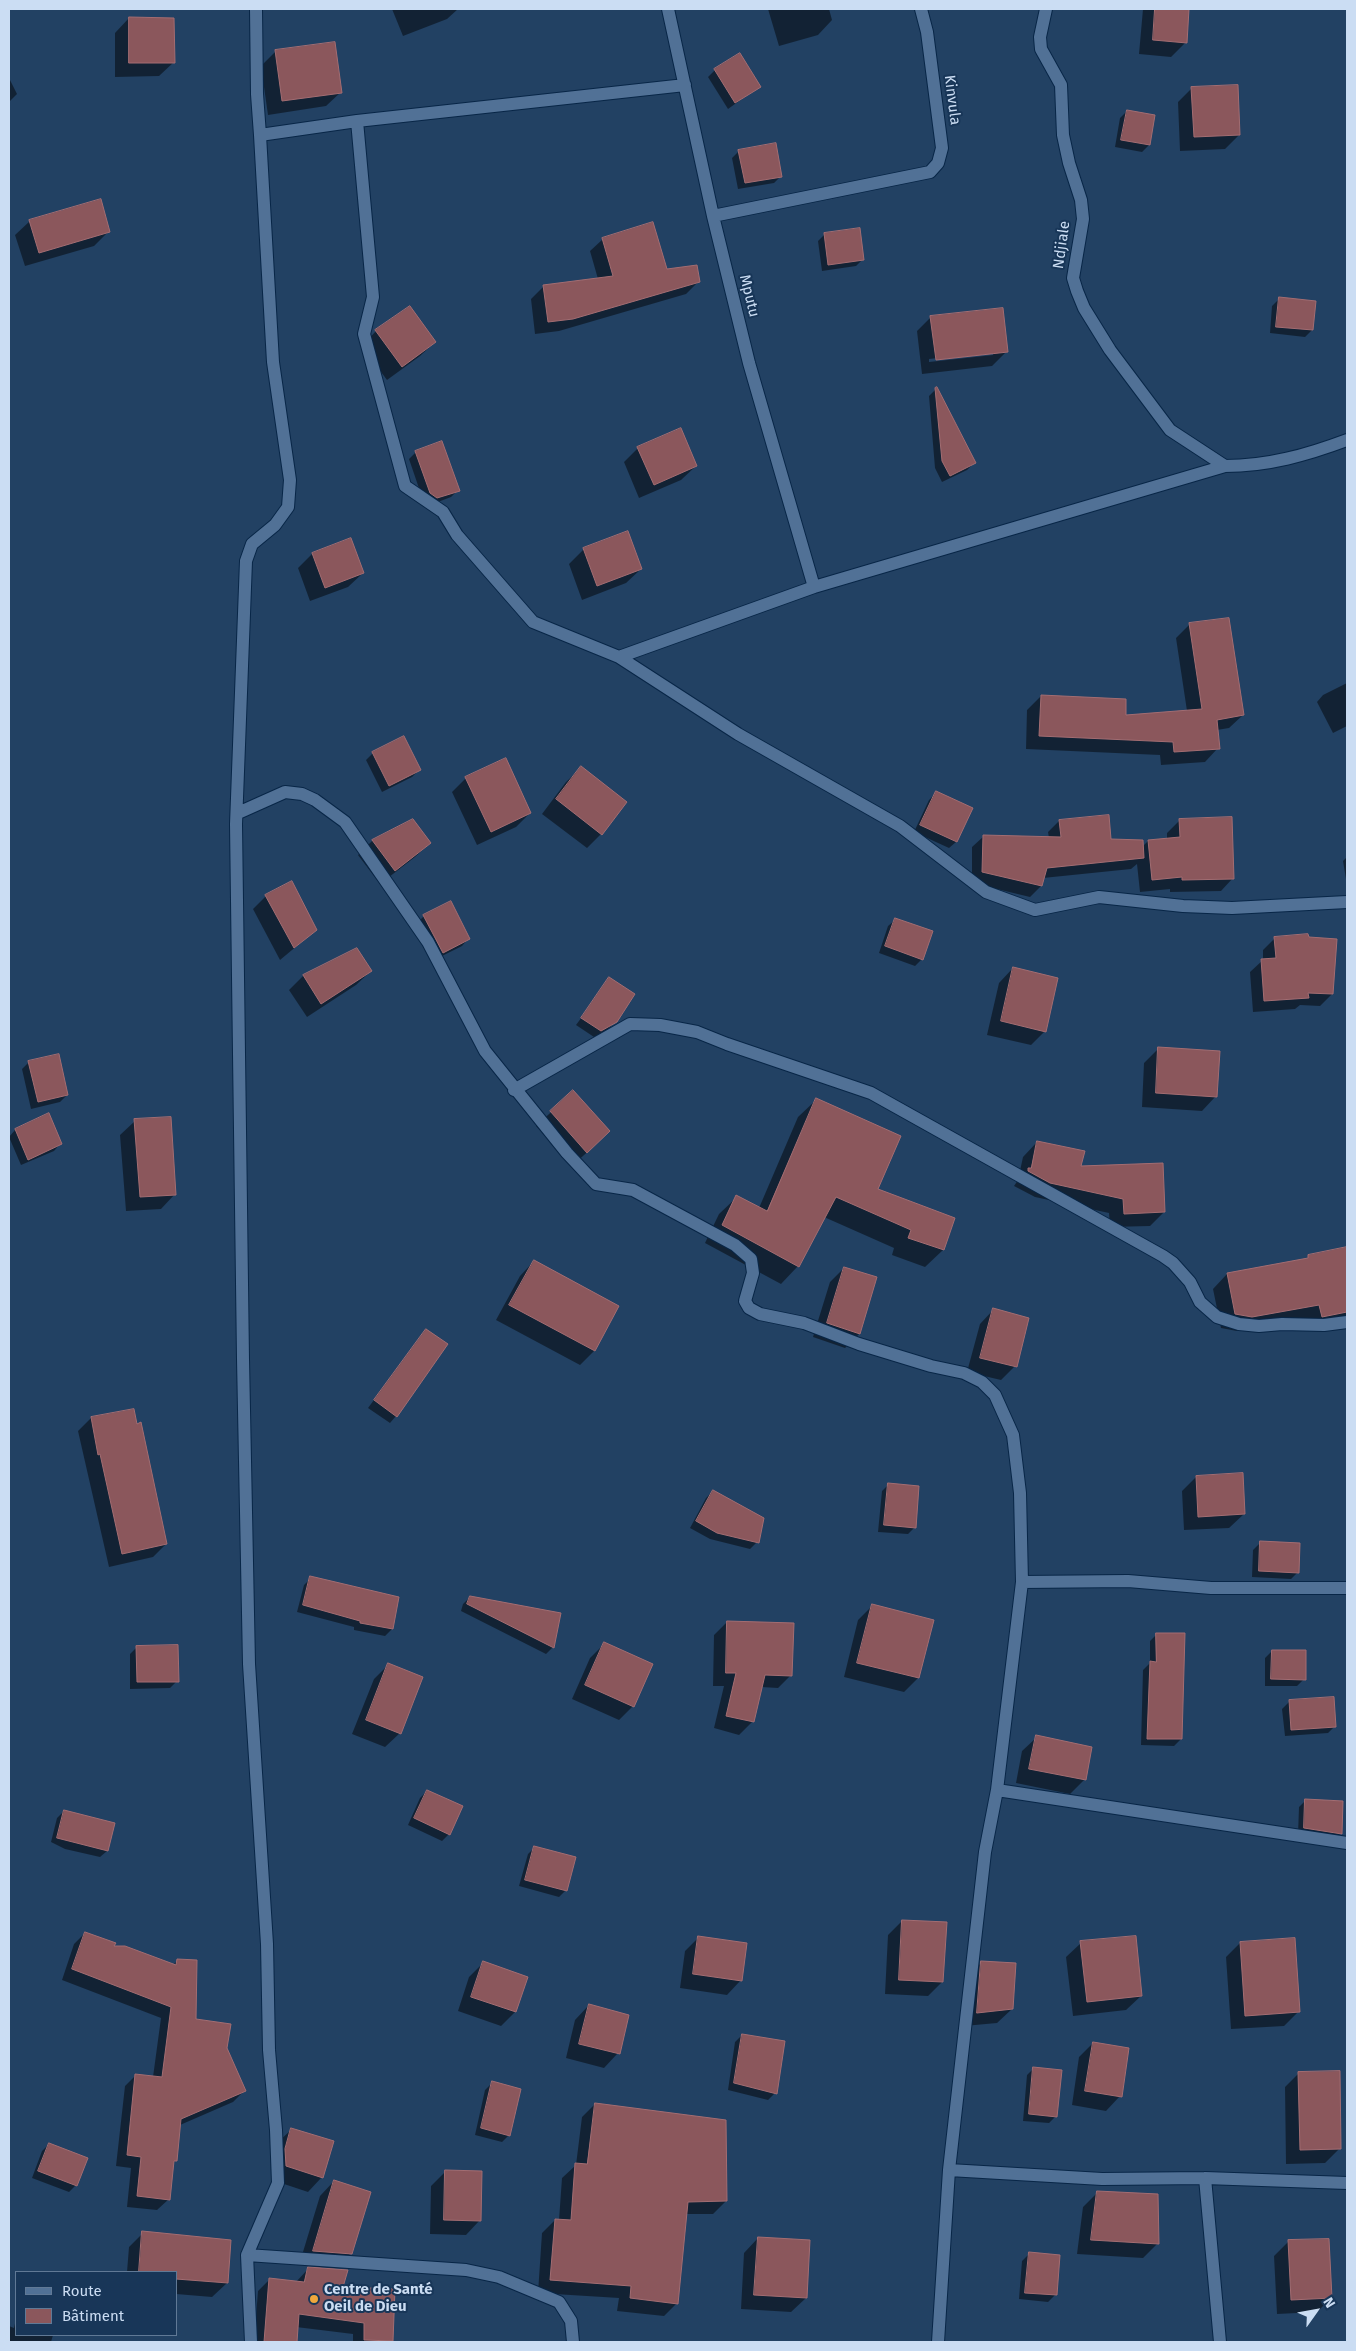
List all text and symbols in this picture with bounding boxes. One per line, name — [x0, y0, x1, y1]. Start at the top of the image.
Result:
street label: Kinvula — [940, 74, 964, 126]
street label: Ndjiale — [1050, 220, 1074, 270]
street label: Mputu — [735, 273, 763, 319]
legend — [15, 2271, 178, 2336]
place label: Centre de Santé Oeil de Dieu — [324, 2281, 433, 2316]
text: Route — [62, 2282, 102, 2300]
north arrow — [1291, 2286, 1341, 2336]
marker: Centre de Santé Oeil de Dieu — [308, 2293, 320, 2305]
text: N — [1319, 2294, 1339, 2311]
text: Bâtiment — [62, 2307, 124, 2325]

